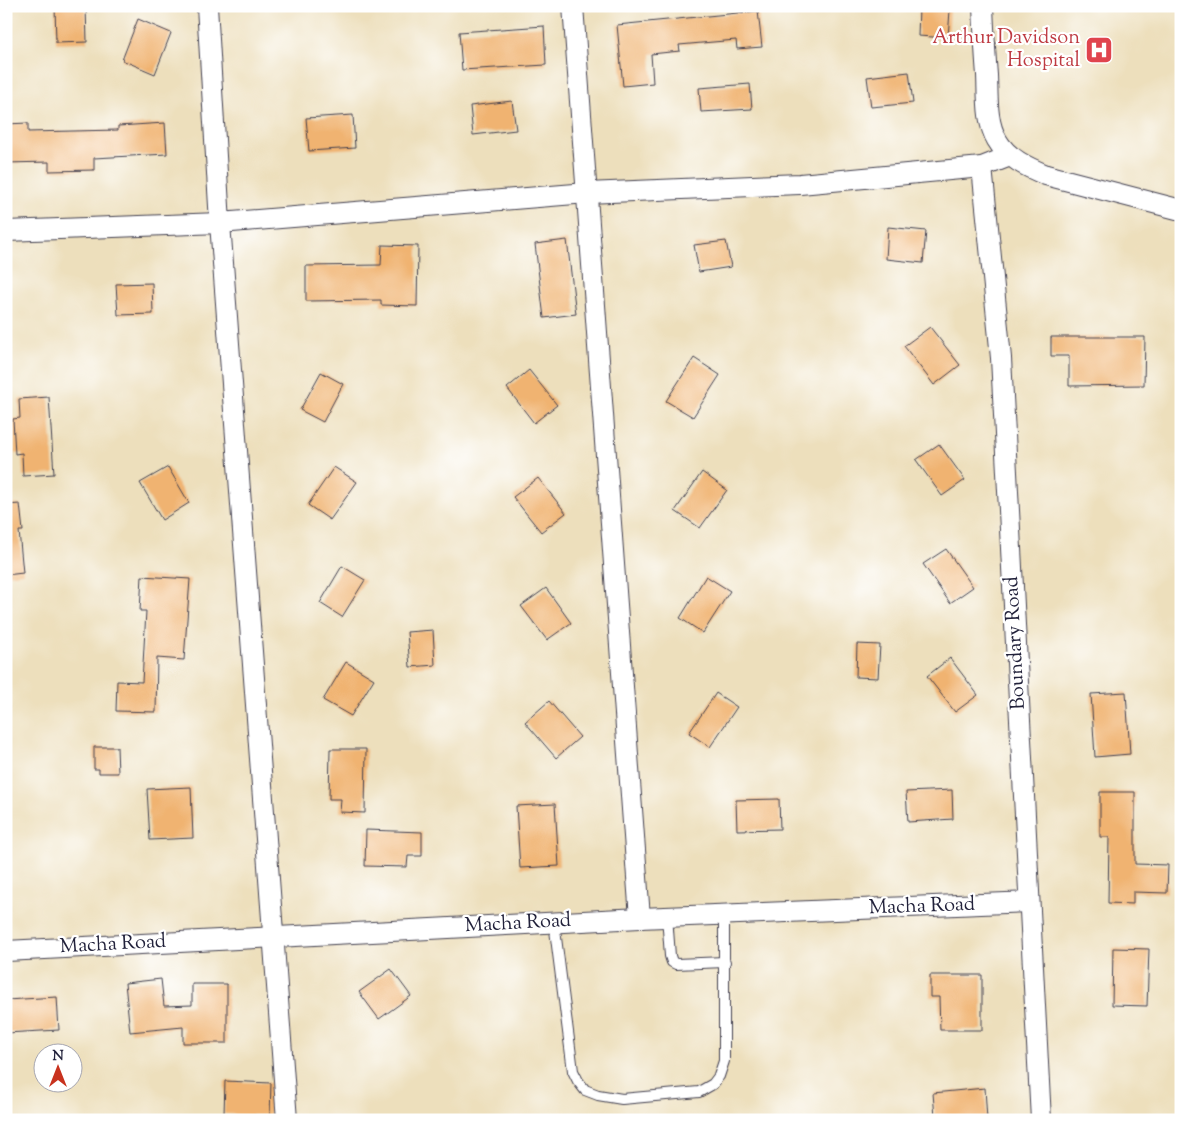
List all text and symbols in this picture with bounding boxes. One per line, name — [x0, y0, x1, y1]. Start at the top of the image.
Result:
place label: Arthur Davidson Hospital — [932, 24, 1080, 76]
hospital icon: Arthur Davidson Hospital — [1084, 35, 1114, 65]
street label: Boundary Road — [998, 576, 1034, 710]
street label: Macha Road — [868, 891, 976, 923]
street label: Macha Road — [464, 907, 572, 941]
street label: Macha Road — [59, 928, 167, 962]
north arrow — [32, 1044, 82, 1094]
text: N — [52, 1047, 64, 1067]

